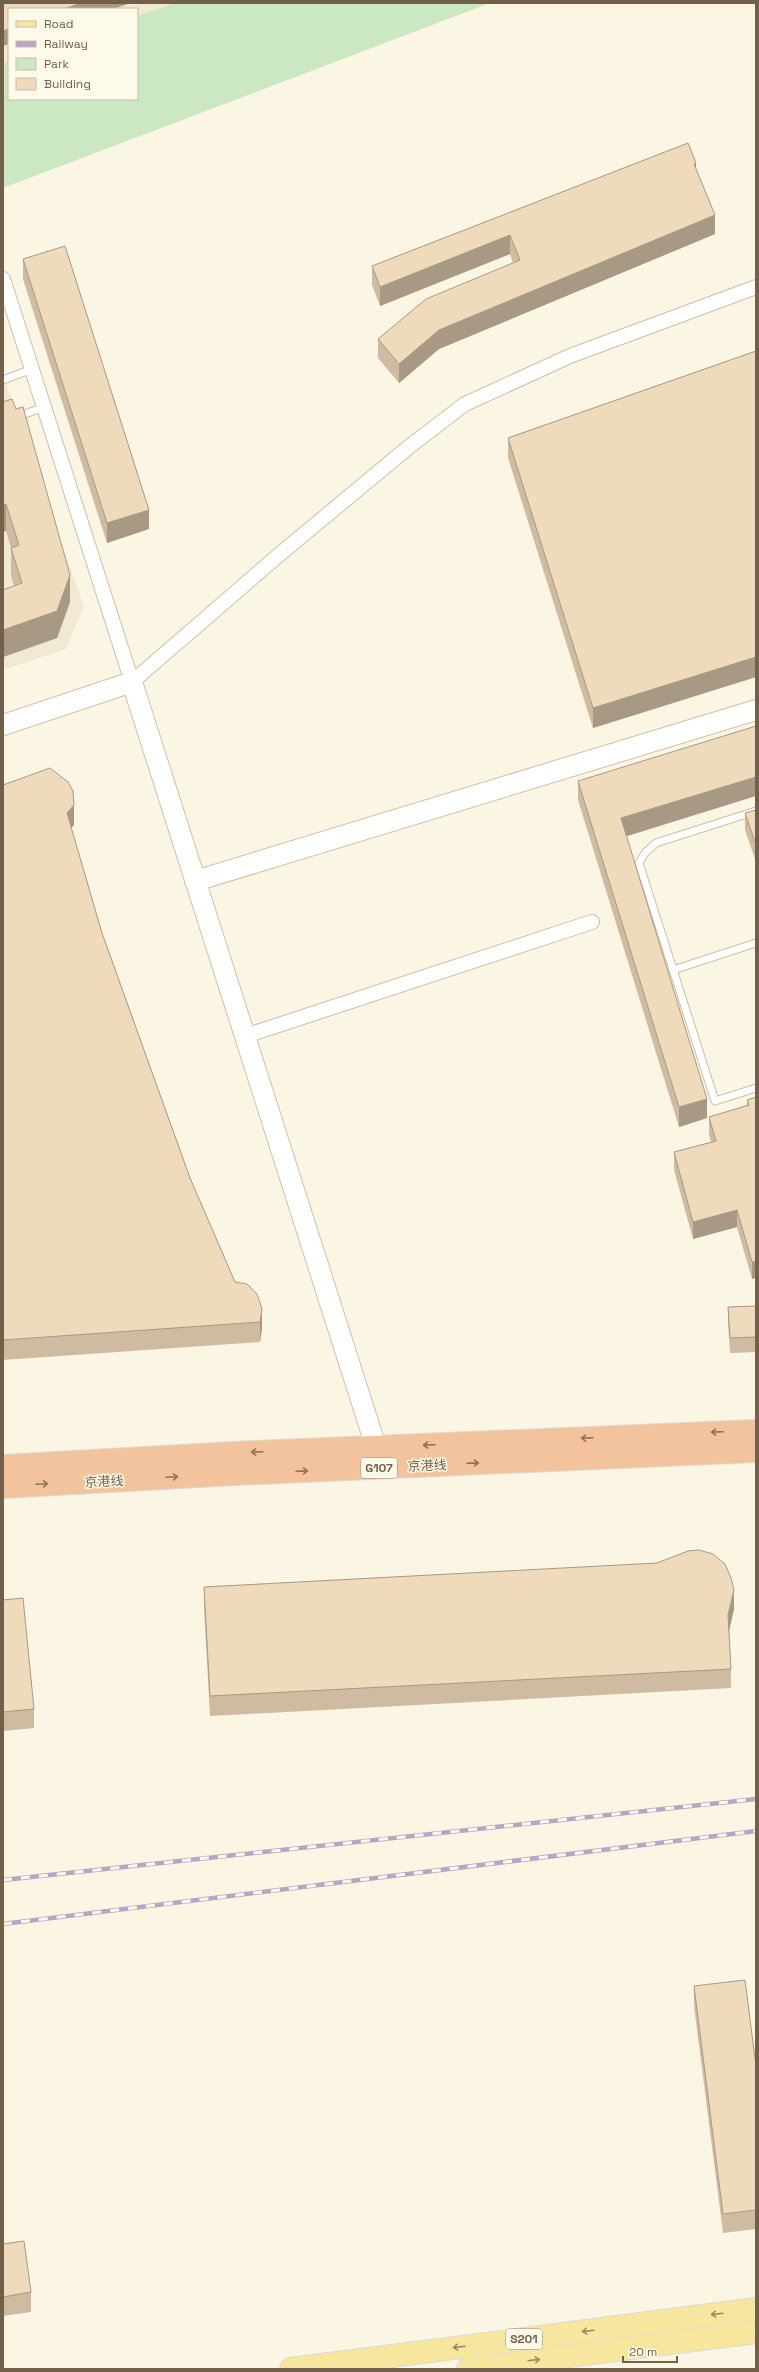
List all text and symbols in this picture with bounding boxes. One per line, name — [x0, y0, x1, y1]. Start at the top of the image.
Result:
legend — [8, 8, 138, 100]
text: Road — [44, 16, 73, 32]
text: Railway — [44, 36, 88, 52]
text: Park — [44, 56, 69, 72]
text: Building — [44, 76, 91, 92]
one-way arrow — [711, 1429, 724, 1436]
one-way arrow — [581, 1434, 594, 1442]
one-way arrow — [423, 1441, 436, 1449]
one-way arrow — [251, 1449, 264, 1456]
street label: 京港线 — [407, 1456, 447, 1475]
road number: G107 — [361, 1458, 397, 1478]
one-way arrow — [466, 1460, 479, 1467]
one-way arrow — [295, 1467, 308, 1475]
street label: 京港线 — [84, 1472, 124, 1491]
one-way arrow — [165, 1474, 178, 1481]
one-way arrow — [35, 1481, 48, 1488]
one-way arrow — [711, 2310, 724, 2318]
one-way arrow — [582, 2327, 595, 2335]
road number: S201 — [506, 2329, 542, 2349]
scale bar — [623, 2338, 677, 2364]
one-way arrow — [453, 2343, 466, 2351]
text: 20 m — [629, 2344, 657, 2360]
one-way arrow — [527, 2357, 540, 2364]

